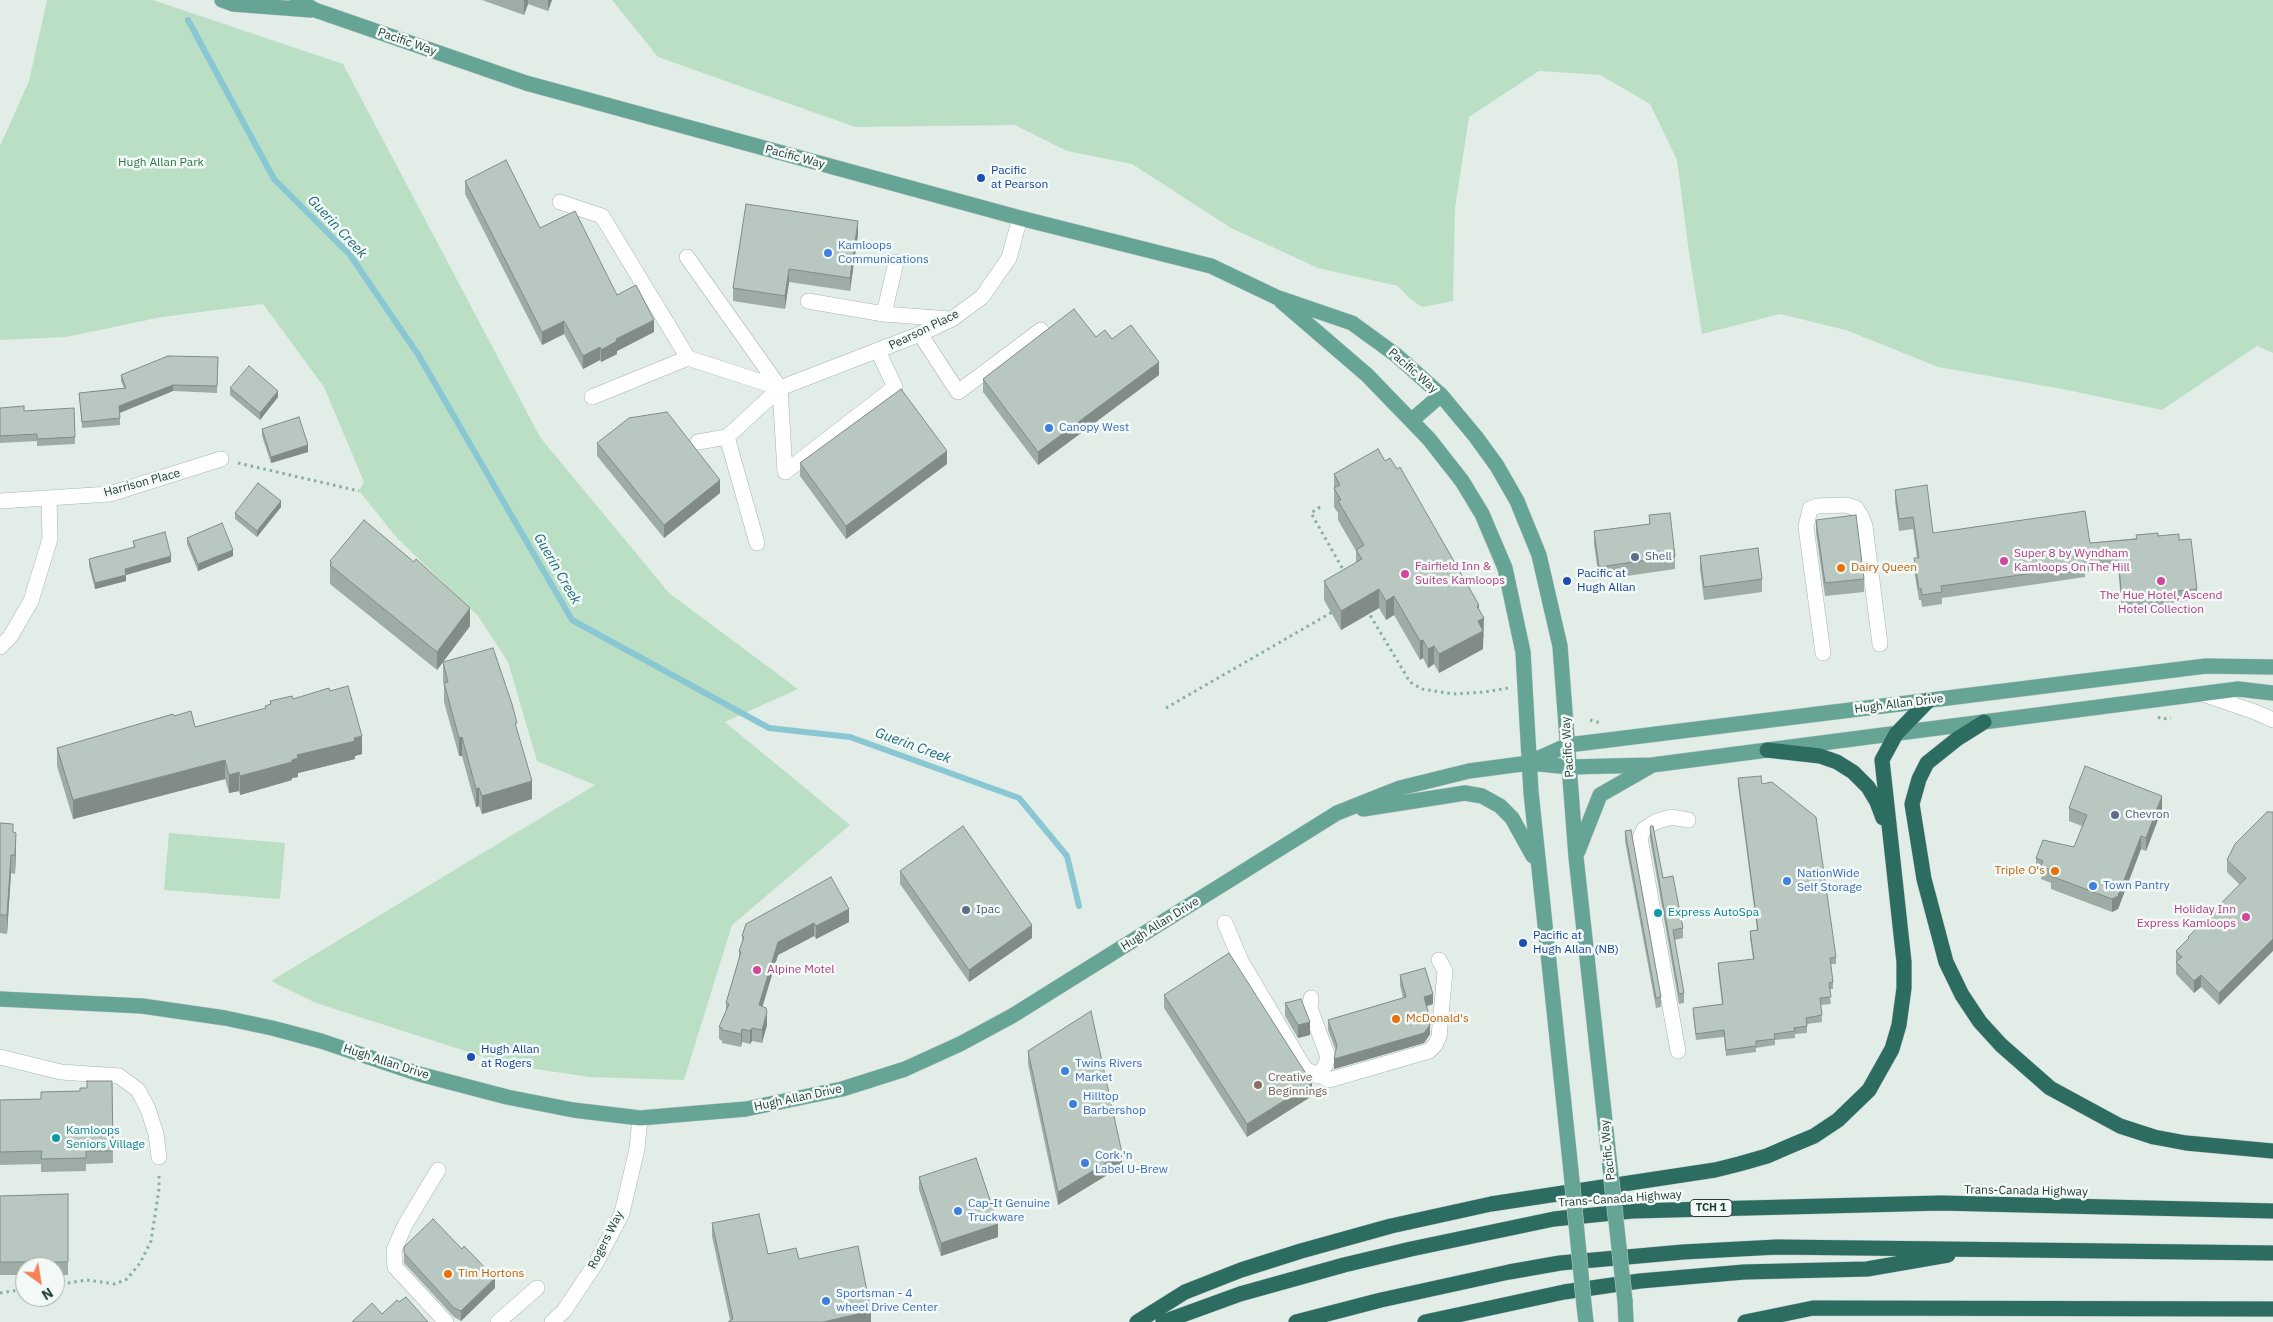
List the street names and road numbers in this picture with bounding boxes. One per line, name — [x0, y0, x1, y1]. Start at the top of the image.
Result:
street label: Pacific Way — [376, 25, 438, 59]
street label: Pacific Way — [764, 142, 826, 172]
street label: Pearson Place — [887, 307, 961, 353]
street label: Pacific Way — [1385, 345, 1441, 397]
street label: Harrison Place — [102, 466, 182, 500]
street label: Hugh Allan Drive — [1854, 691, 1944, 717]
street label: Pacific Way — [1559, 716, 1577, 778]
street label: Hugh Allan Drive — [1118, 894, 1202, 954]
street label: Hugh Allan Drive — [341, 1041, 431, 1083]
street label: Hugh Allan Drive — [753, 1082, 843, 1114]
street label: Pacific Way — [1598, 1119, 1618, 1181]
street label: Trans-Canada Highway — [1964, 1183, 2088, 1199]
street label: Trans-Canada Highway — [1558, 1187, 1682, 1211]
road number: TCH 1 — [1690, 1200, 1732, 1216]
street label: Rogers Way — [585, 1209, 627, 1271]

